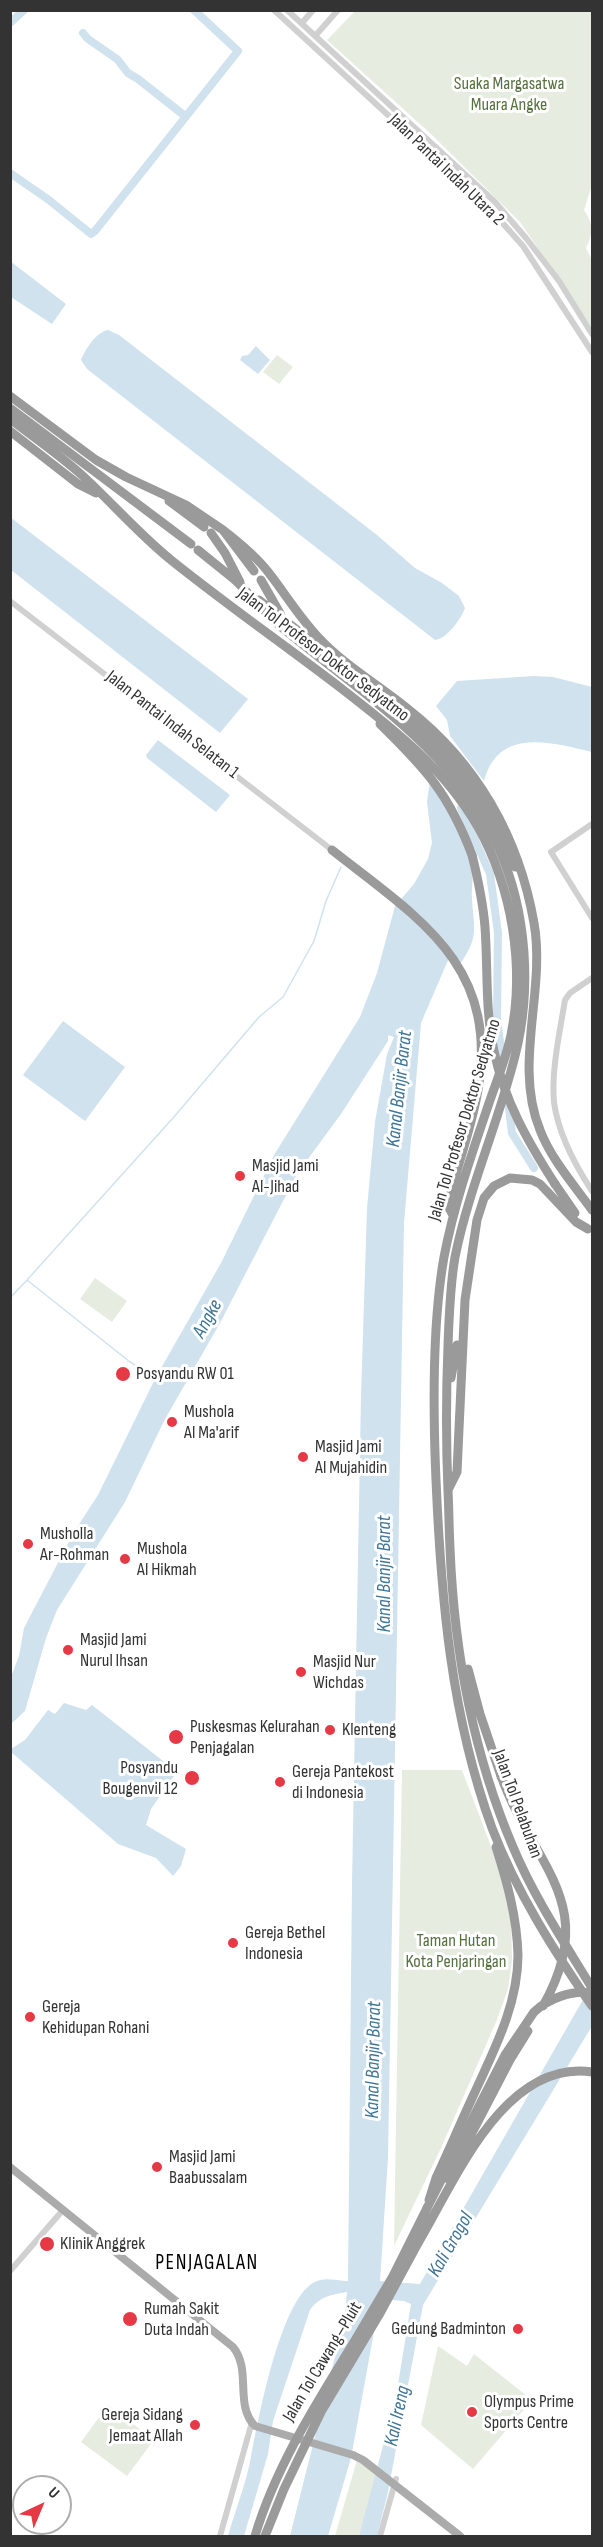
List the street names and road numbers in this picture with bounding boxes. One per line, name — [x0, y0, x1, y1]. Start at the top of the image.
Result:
street label: Jalan Pantai Indah Utara 2 — [384, 110, 508, 230]
street label: Jalan Tol Profesor Doktor Sedyatmo — [233, 583, 413, 727]
street label: Jalan Pantai Indah Selatan 1 — [101, 666, 243, 784]
street label: Jalan Tol Profesor Doktor Sedyatmo — [424, 1017, 506, 1223]
street label: Jalan Tol Pelabuhan — [487, 1747, 547, 1861]
street label: Jalan Tol Cawang–Pluit — [279, 2298, 367, 2426]

